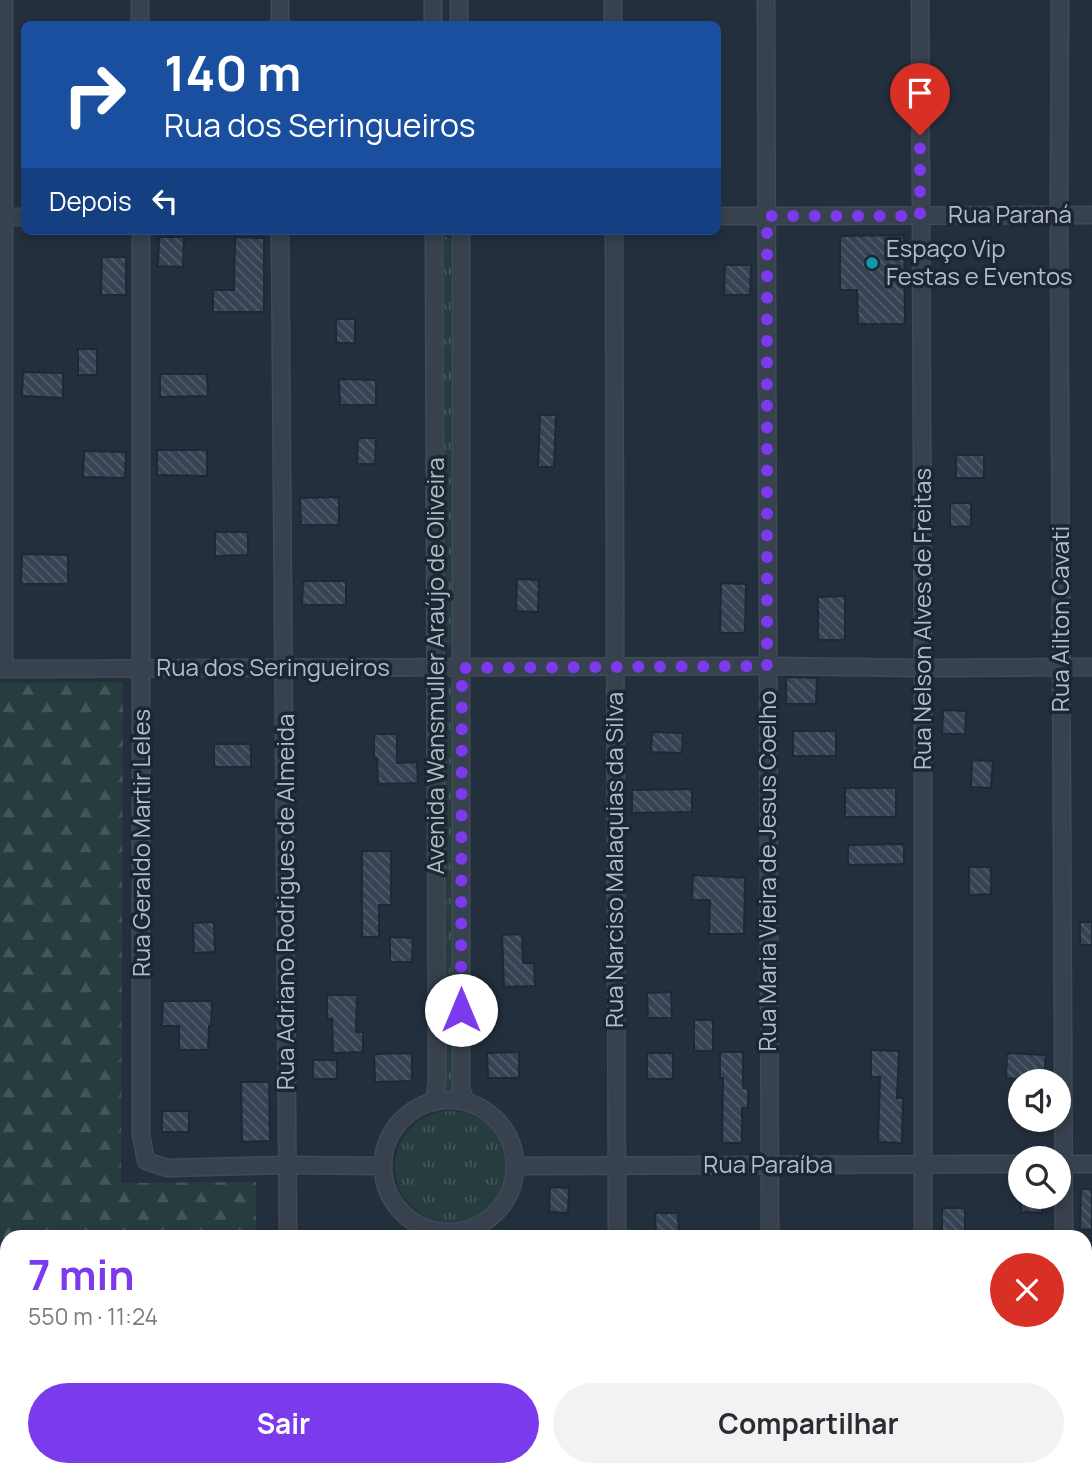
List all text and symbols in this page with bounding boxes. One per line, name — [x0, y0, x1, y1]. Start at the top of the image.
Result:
text: 140 m — [164, 39, 301, 106]
icon: right — [49, 49, 140, 140]
pin — [890, 63, 950, 135]
icon: arrive — [901, 74, 939, 112]
text: Rua dos Seringueiros — [164, 103, 476, 147]
icon: left — [146, 182, 184, 220]
text: Depois — [49, 183, 132, 219]
street label: Rua Paraná — [948, 197, 1072, 230]
place label: Espaço Vip Festas e Eventos — [886, 231, 1073, 292]
marker: Espaço Vip Festas e Eventos — [864, 255, 880, 271]
street label: Avenida Wansmuller Araújo de Oliveira — [418, 457, 451, 875]
street label: Rua Nelson Alves de Freitas — [905, 468, 938, 770]
street label: Rua Ailton Cavati — [1043, 526, 1076, 712]
street label: Rua dos Seringueiros — [156, 650, 390, 683]
street label: Rua Maria Vieira de Jesus Coelho — [750, 691, 783, 1051]
street label: Rua Narciso Malaquias da Silva — [597, 692, 630, 1028]
street label: Rua Geraldo Martir Leles — [124, 709, 157, 977]
street label: Rua Adriano Rodrigues de Almeida — [268, 714, 301, 1090]
position arrow — [424, 973, 498, 1047]
map controls — [1008, 1069, 1071, 1209]
button: sound — [1008, 1069, 1071, 1132]
button: search — [1008, 1146, 1071, 1209]
street label: Rua Paraíba — [703, 1147, 833, 1180]
text: 7 min — [28, 1245, 135, 1303]
button: close — [990, 1253, 1064, 1327]
text: 550 m · 11:24 — [28, 1300, 158, 1332]
button: Sair — [28, 1383, 539, 1463]
button: Compartilhar — [553, 1383, 1064, 1463]

